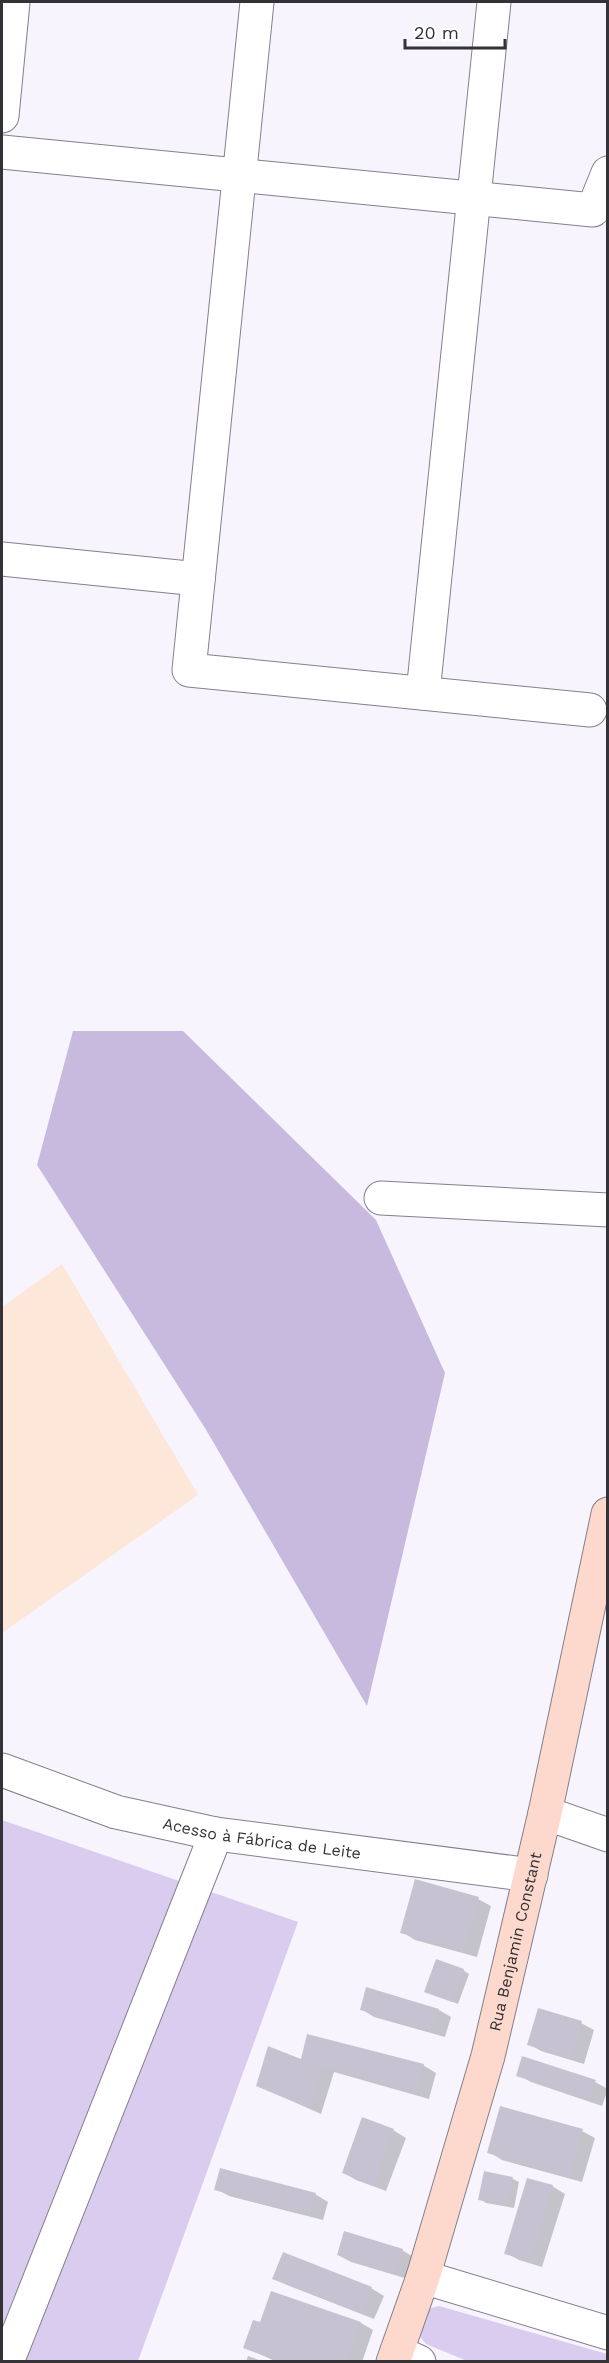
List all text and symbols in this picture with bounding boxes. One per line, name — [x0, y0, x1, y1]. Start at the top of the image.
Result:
scale bar — [405, 12, 506, 50]
text: 20 m — [414, 22, 459, 43]
street label: Acesso à Fábrica de Leite — [161, 1813, 362, 1862]
street label: Rua Benjamin Constant — [485, 1850, 545, 2033]

